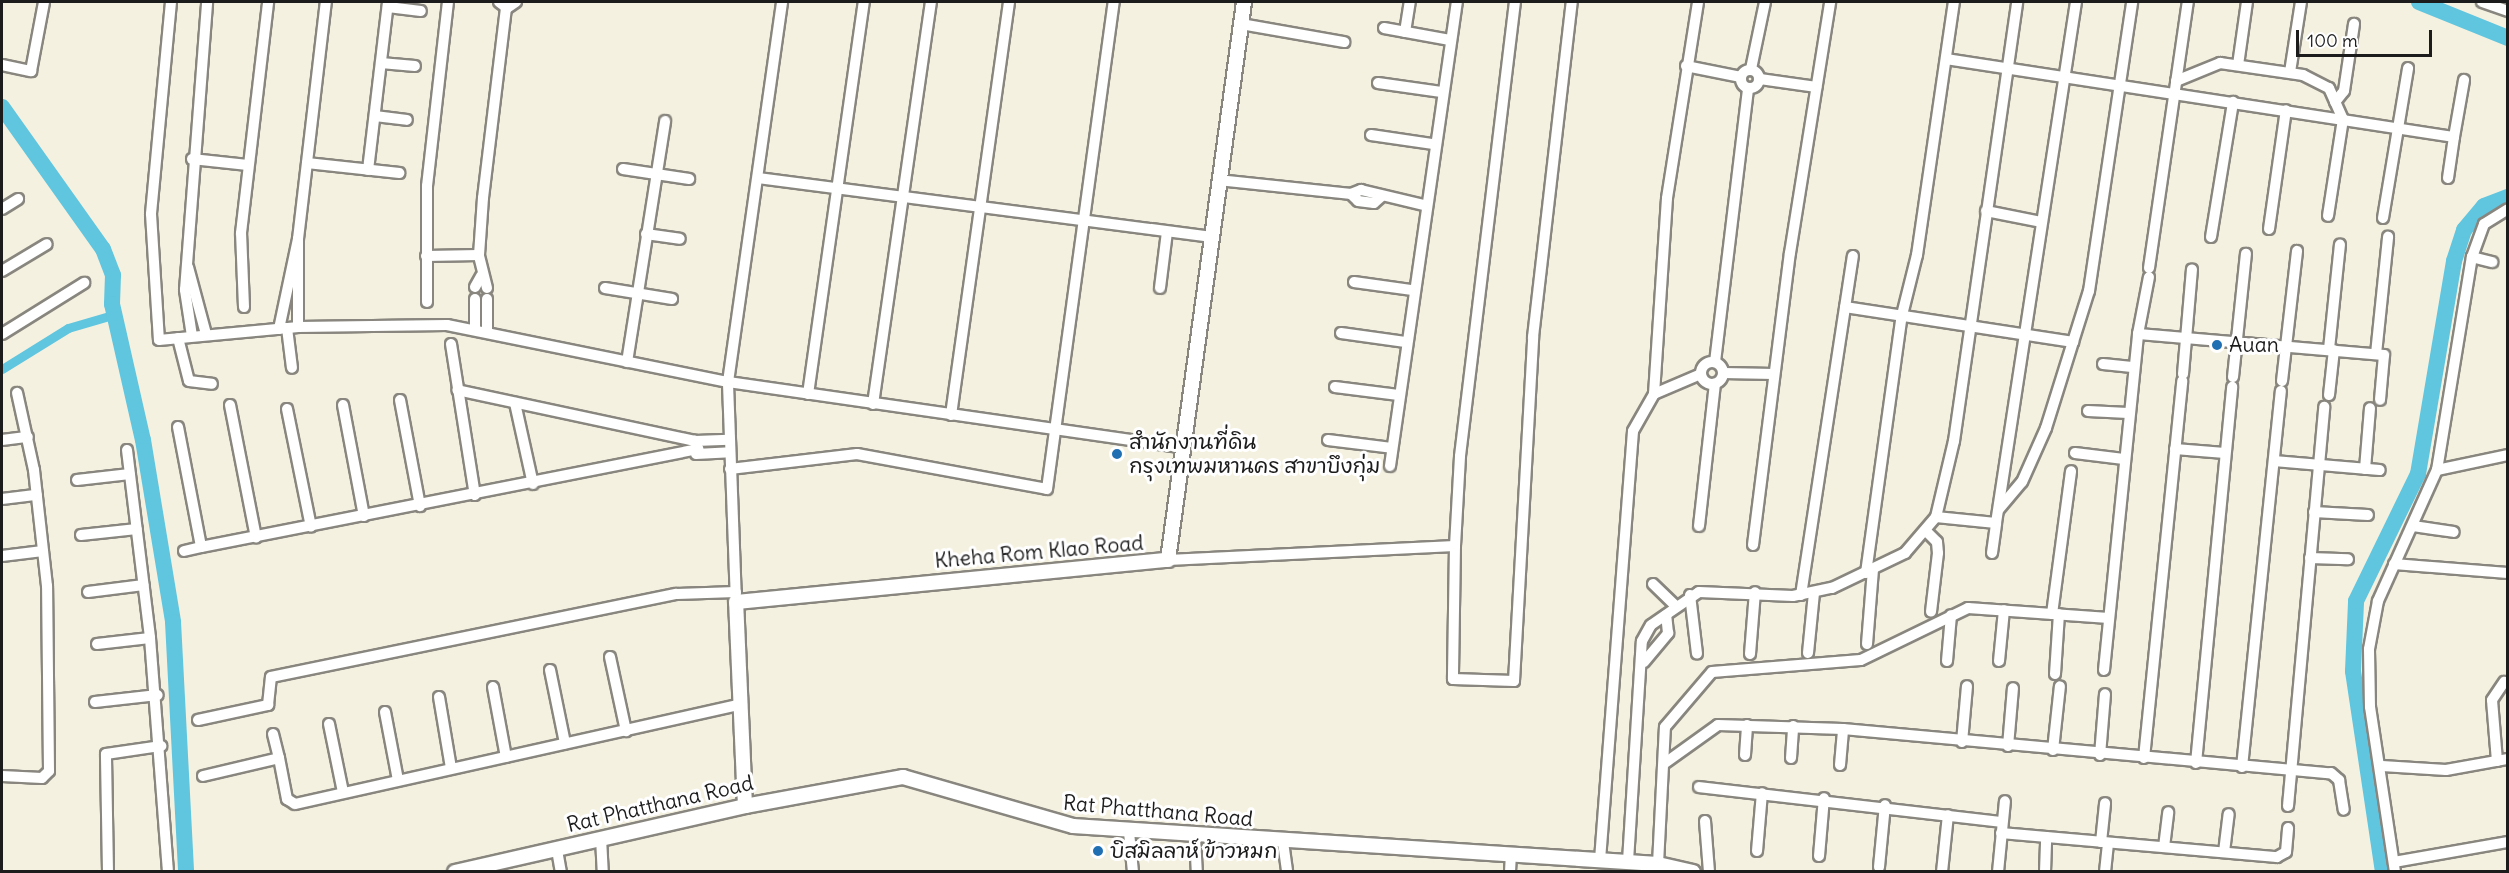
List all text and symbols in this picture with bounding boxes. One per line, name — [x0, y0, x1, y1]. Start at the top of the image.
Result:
scale bar — [2299, 18, 2436, 56]
text: 100 m — [2307, 29, 2358, 52]
place label: Auan — [2229, 332, 2279, 358]
marker: Auan — [2210, 338, 2224, 352]
place label: สำนักงานที่ดิน กรุงเทพมหานคร สาขาบึงกุ่ม — [1129, 429, 1380, 479]
marker: สำนักงานที่ดิน กรุงเทพมหานคร สาขาบึงกุ่ม — [1110, 447, 1124, 461]
street label: Kheha Rom Klao Road — [934, 530, 1144, 574]
street label: Rat Phatthana Road — [564, 770, 756, 838]
street label: Rat Phatthana Road — [1062, 790, 1254, 832]
place label: บิสมิลลาห์ ข้าวหมก — [1110, 838, 1277, 864]
marker: บิสมิลลาห์ ข้าวหมก — [1091, 844, 1105, 858]

